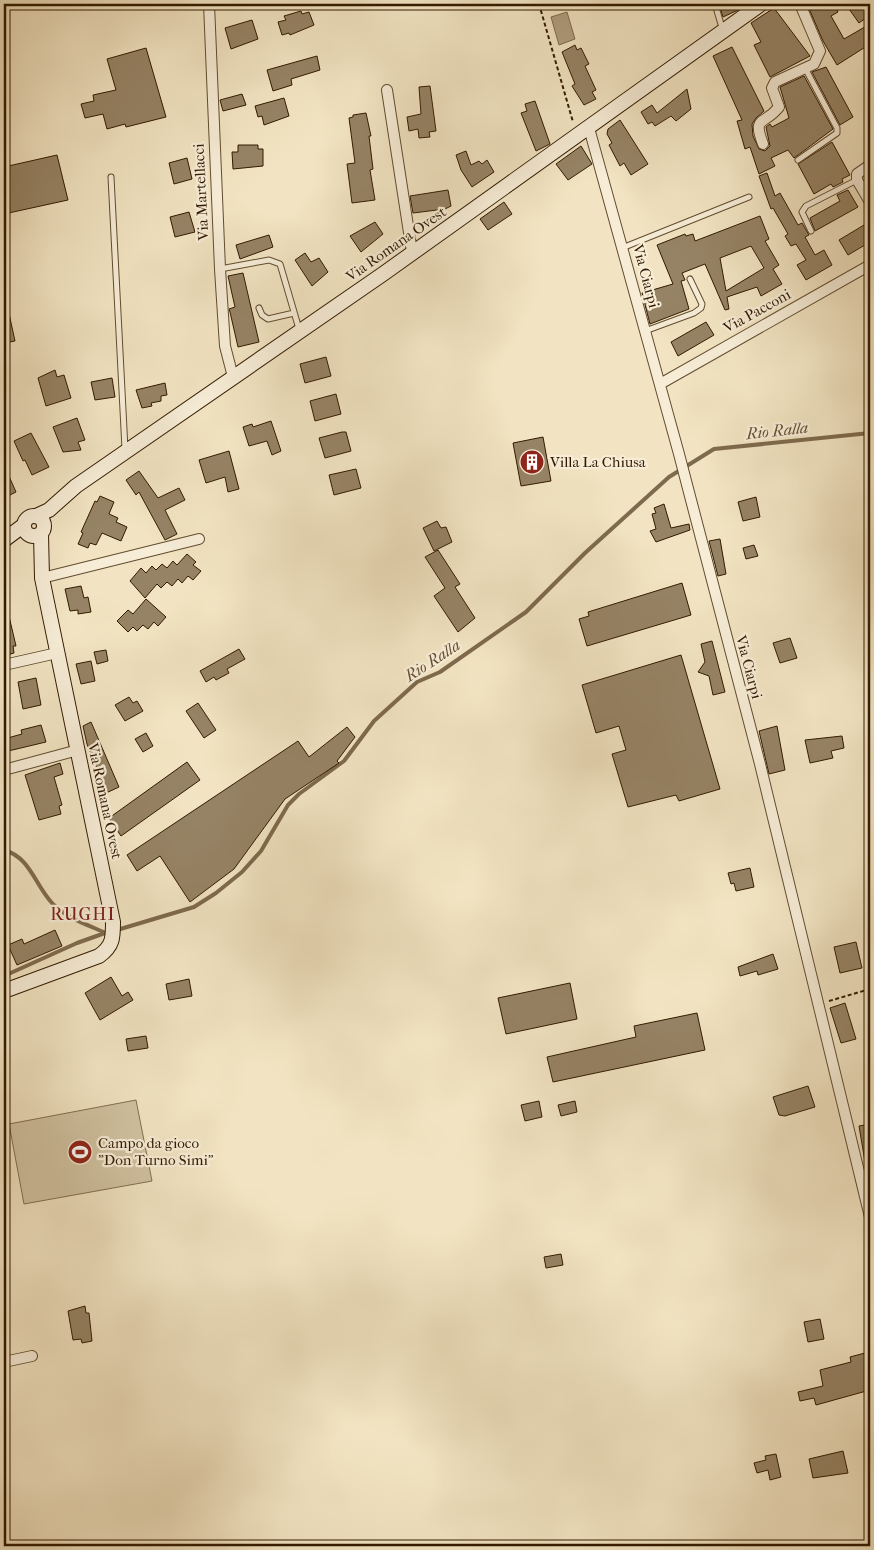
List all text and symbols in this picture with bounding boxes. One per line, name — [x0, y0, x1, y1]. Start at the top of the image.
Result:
street label: Via Martellacci — [189, 143, 213, 242]
street label: Via Romana Ovest — [342, 202, 450, 286]
street label: Via Ciarpi — [629, 241, 663, 310]
street label: Via Pacconi — [719, 285, 794, 337]
water label: Rio Ralla — [744, 418, 809, 443]
building icon: Villa La Chiusa — [519, 449, 545, 475]
place label: Villa La Chiusa — [549, 453, 647, 471]
street label: Via Ciarpi — [732, 632, 766, 701]
water label: Rio Ralla — [400, 635, 464, 686]
street label: Via Romana Ovest — [84, 740, 126, 861]
district label: RUGHI — [50, 904, 116, 925]
place label: Campo da gioco "Don Turno Simi" — [98, 1134, 214, 1169]
sports icon: Campo da gioco "Don Turno Simi" — [67, 1139, 93, 1165]

